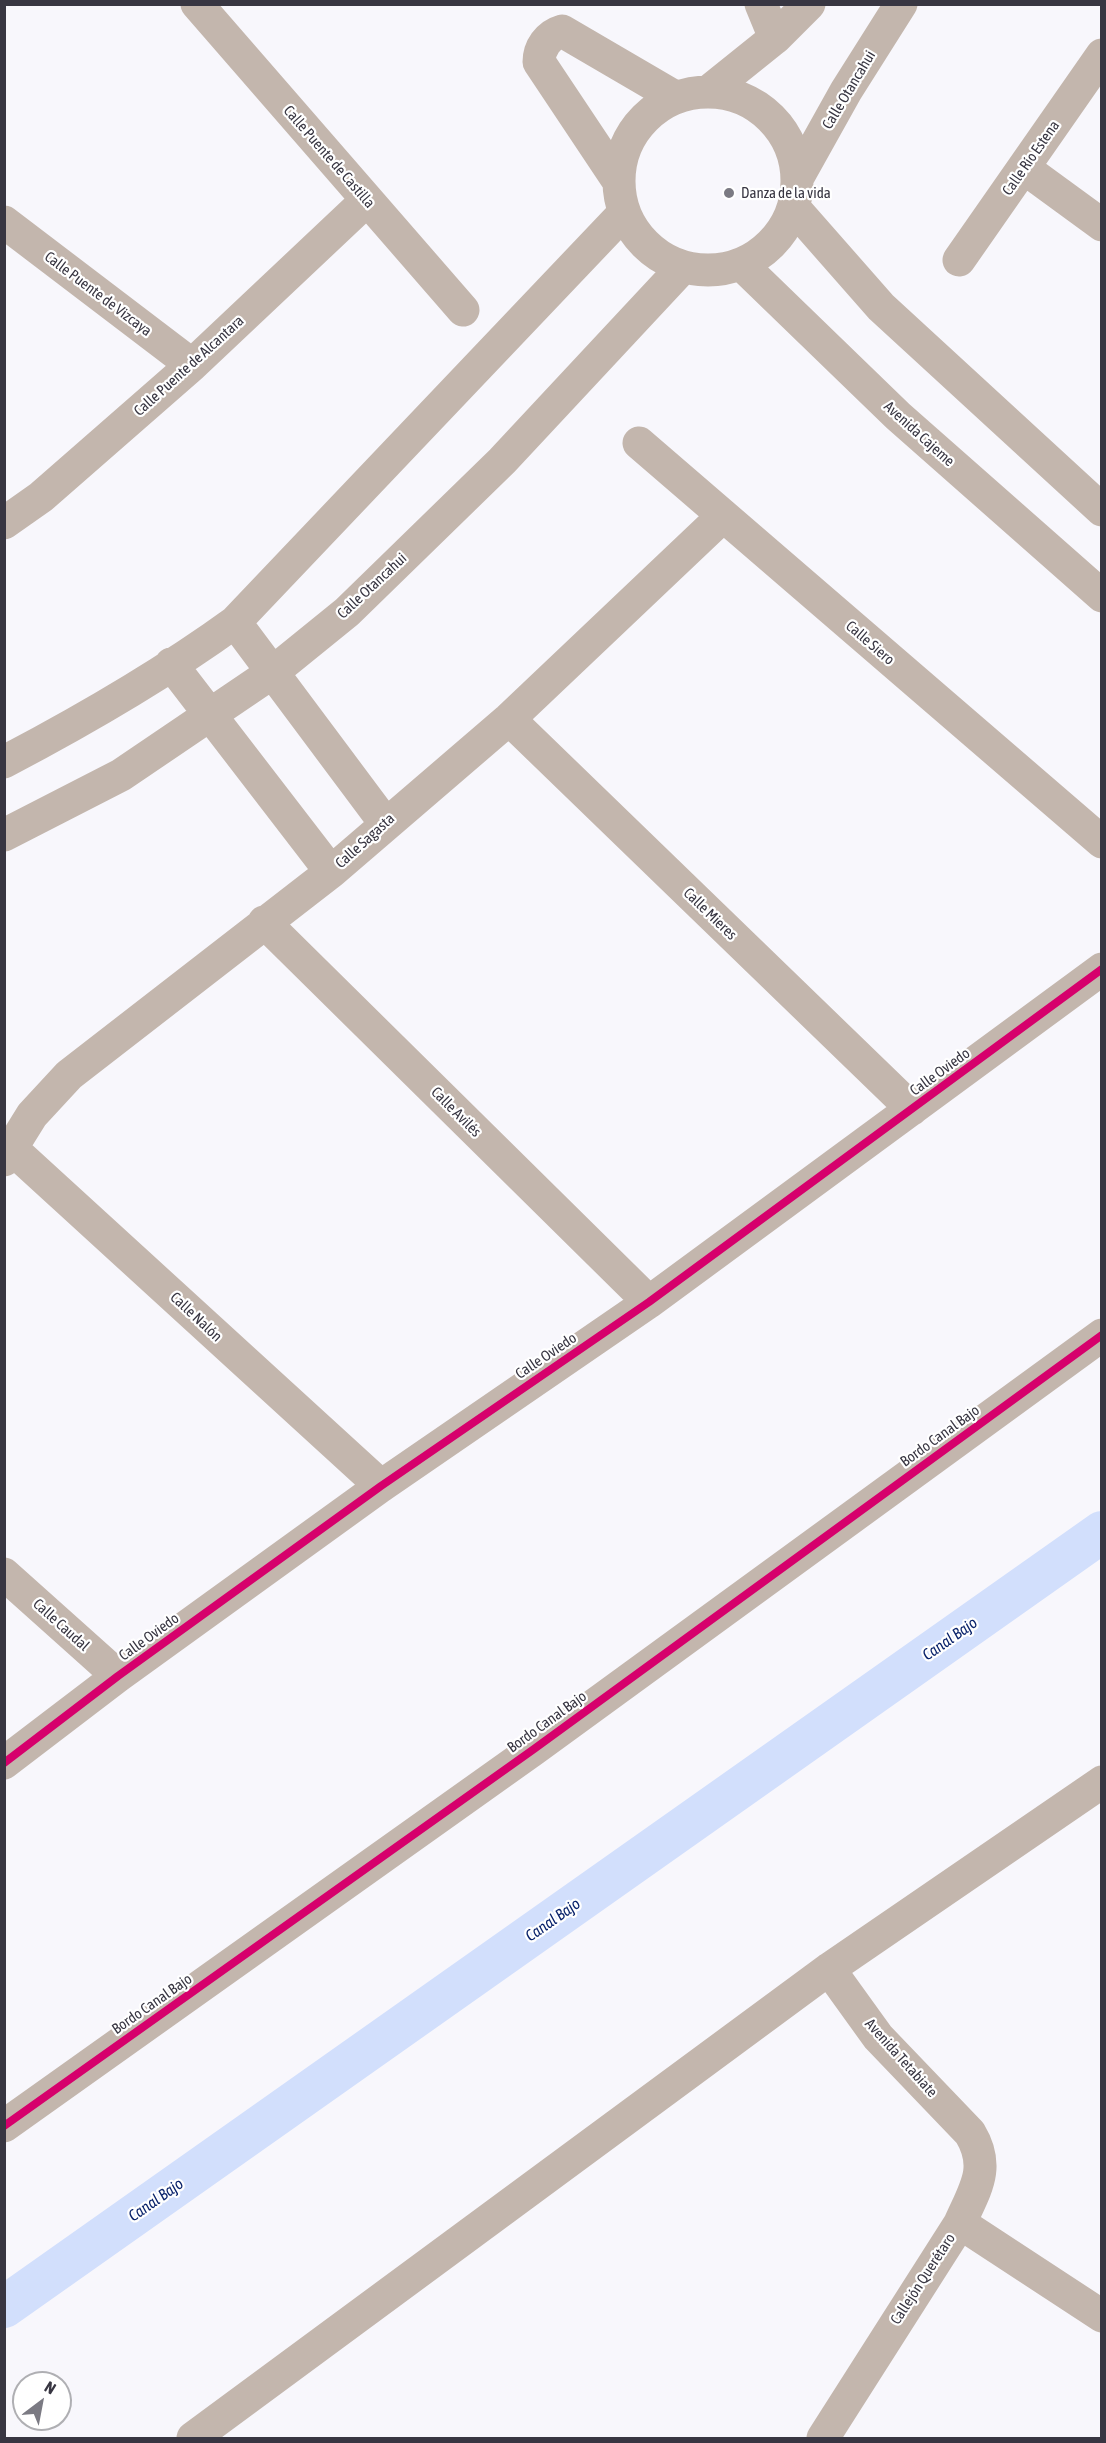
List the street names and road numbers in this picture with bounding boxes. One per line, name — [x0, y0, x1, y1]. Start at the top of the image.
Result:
street label: Calle Otancahui — [819, 48, 879, 132]
street label: Calle Puente de Castilla — [280, 102, 378, 212]
street label: Calle Río Estena — [999, 117, 1063, 199]
street label: Calle Puente de Vizcaya — [41, 248, 155, 340]
street label: Calle Puente de Alcantara — [130, 312, 248, 420]
street label: Avenida Cajeme — [880, 398, 958, 470]
street label: Calle Otancahui — [334, 549, 410, 623]
street label: Calle Siero — [842, 617, 898, 669]
street label: Calle Sagasta — [332, 810, 398, 872]
street label: Calle Mieres — [680, 884, 740, 944]
street label: Calle Oviedo — [907, 1044, 973, 1100]
street label: Calle Avilés — [427, 1083, 485, 1141]
street label: Calle Nalón — [166, 1288, 226, 1346]
street label: Calle Oviedo — [512, 1329, 580, 1383]
street label: Bordo Canal Bajo — [897, 1401, 983, 1471]
street label: Calle Caudal — [29, 1595, 93, 1655]
street label: Calle Oviedo — [116, 1609, 182, 1665]
street label: Bordo Canal Bajo — [504, 1687, 590, 1757]
street label: Bordo Canal Bajo — [109, 1970, 195, 2038]
street label: Avenida Tetabiate — [861, 2015, 941, 2101]
street label: Callejón Querétaro — [887, 2230, 959, 2328]

